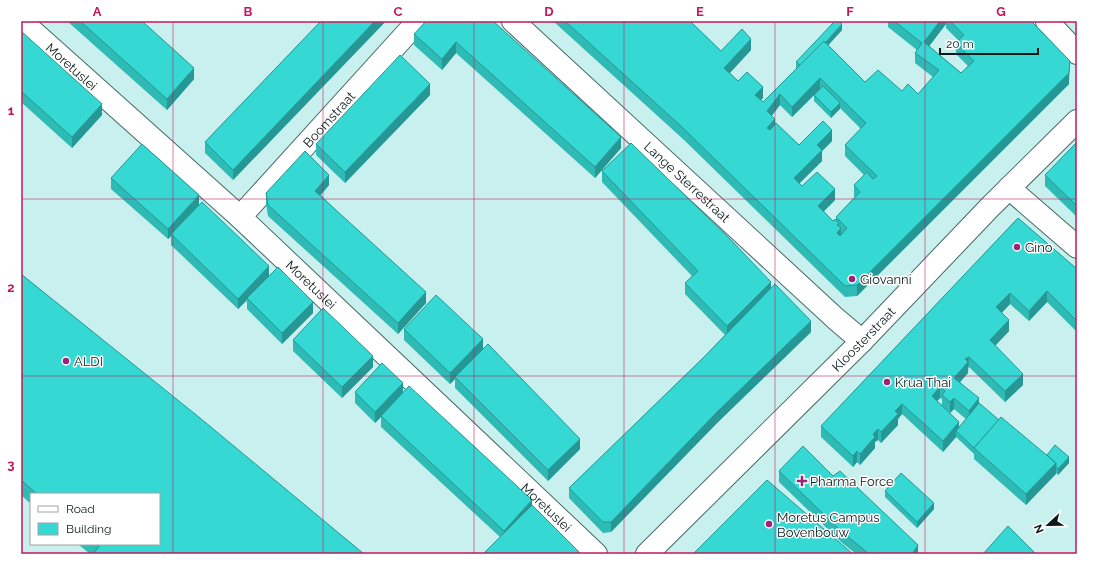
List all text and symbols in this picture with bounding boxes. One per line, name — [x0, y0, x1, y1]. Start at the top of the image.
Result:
text: A — [93, 4, 102, 19]
text: B — [244, 4, 253, 19]
text: C — [394, 4, 403, 19]
text: D — [544, 4, 554, 19]
text: E — [696, 4, 704, 19]
text: F — [846, 4, 854, 19]
text: G — [996, 4, 1006, 19]
scale bar — [940, 30, 1038, 56]
text: 20 m — [946, 37, 974, 51]
street label: Moretuslei — [43, 40, 100, 93]
street label: Boomstraat — [300, 88, 358, 150]
text: 1 — [8, 103, 15, 118]
street label: Lange Sterrestraat — [641, 138, 734, 225]
place label: Gino — [1025, 240, 1053, 255]
marker: Gino — [1012, 242, 1022, 252]
street label: Moretuslei — [283, 257, 339, 312]
place label: Giovanni — [860, 272, 911, 287]
marker: Giovanni — [847, 274, 857, 284]
text: 2 — [7, 280, 15, 295]
street label: Kloosterstraat — [829, 303, 898, 374]
place label: ALDI — [74, 354, 103, 369]
marker: ALDI — [61, 356, 71, 366]
place label: Krua Thai — [895, 375, 951, 390]
marker: Krua Thai — [882, 377, 892, 387]
text: 3 — [7, 457, 15, 472]
place label: Pharma Force — [810, 474, 894, 489]
marker: Pharma Force — [797, 476, 807, 486]
street label: Moretuslei — [518, 480, 575, 534]
legend — [30, 493, 160, 545]
text: Road — [66, 502, 95, 516]
north arrow — [1028, 505, 1068, 545]
place label: Moretus Campus Bovenbouw — [777, 510, 880, 540]
marker: Moretus Campus Bovenbouw — [764, 519, 774, 529]
text: Building — [66, 522, 112, 536]
text: N — [1032, 522, 1047, 535]

